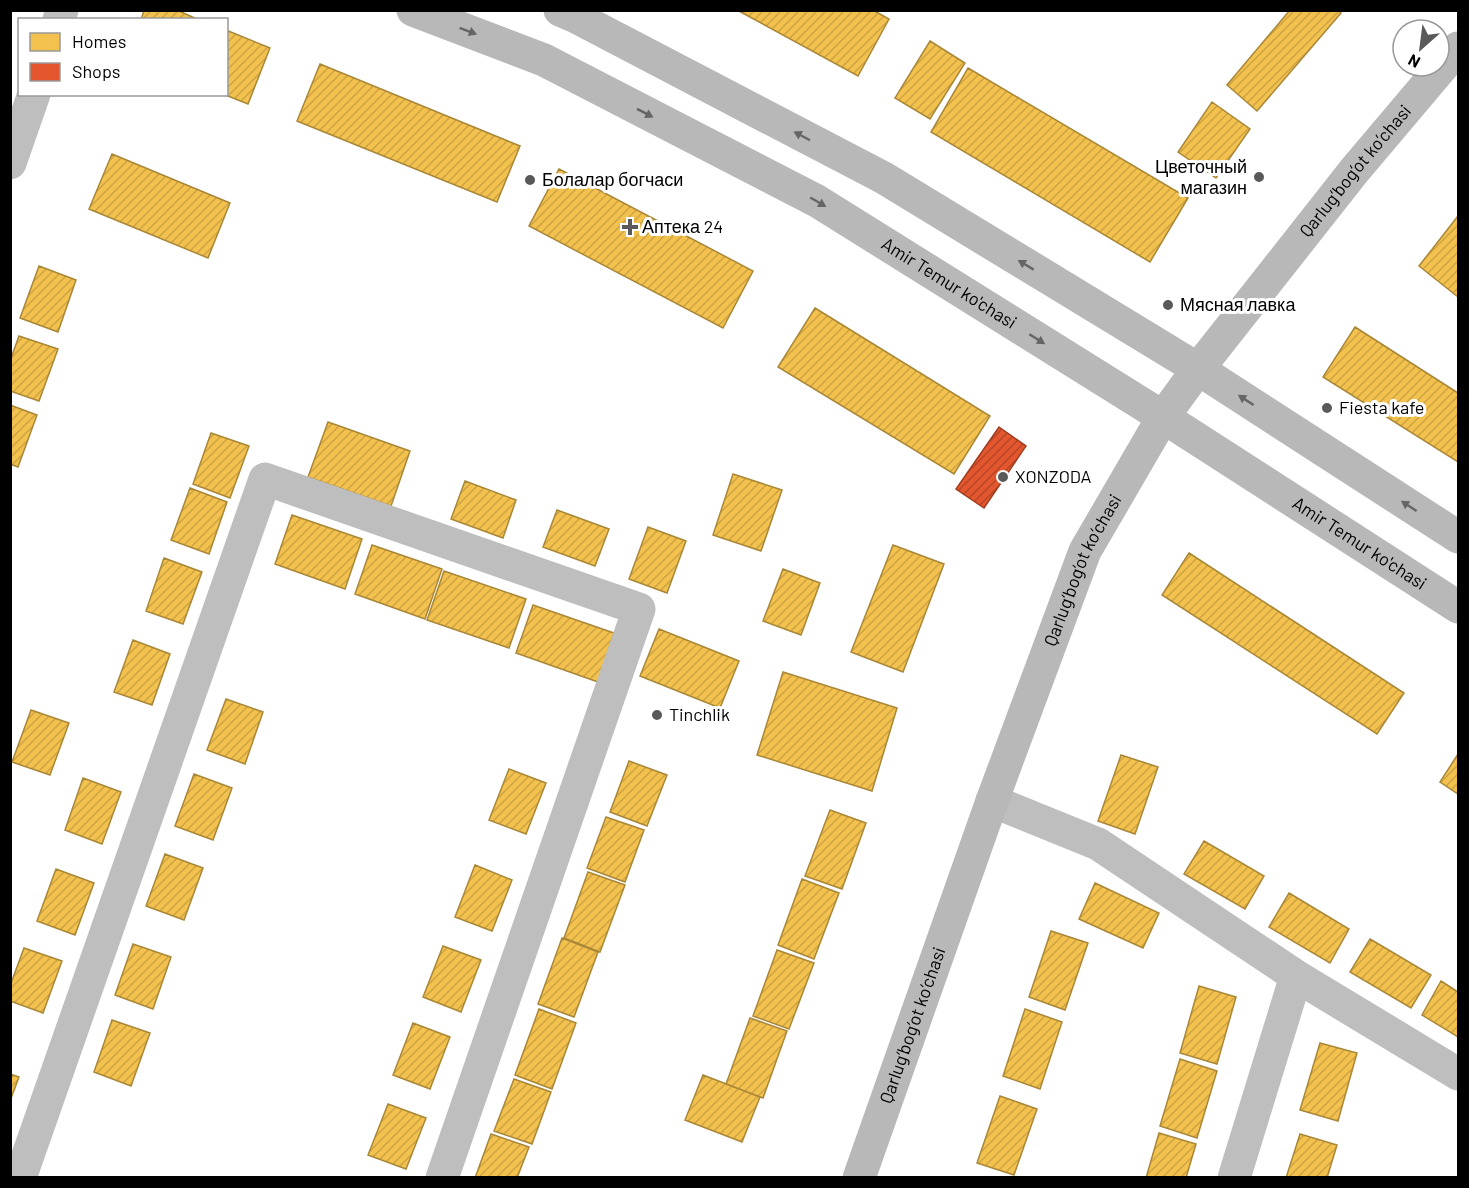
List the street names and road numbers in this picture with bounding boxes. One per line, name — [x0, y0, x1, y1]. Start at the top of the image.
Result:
street label: Qarlug‘bog‘ot ko‘chasi — [1294, 100, 1415, 241]
street label: Amir Temur ko'chasi — [878, 232, 1021, 333]
street label: Qarlug‘bog‘ot ko‘chasi — [1039, 490, 1126, 649]
street label: Amir Temur ko'chasi — [1289, 491, 1431, 594]
street label: Qarlug‘bog‘ot ko‘chasi — [874, 944, 950, 1106]

